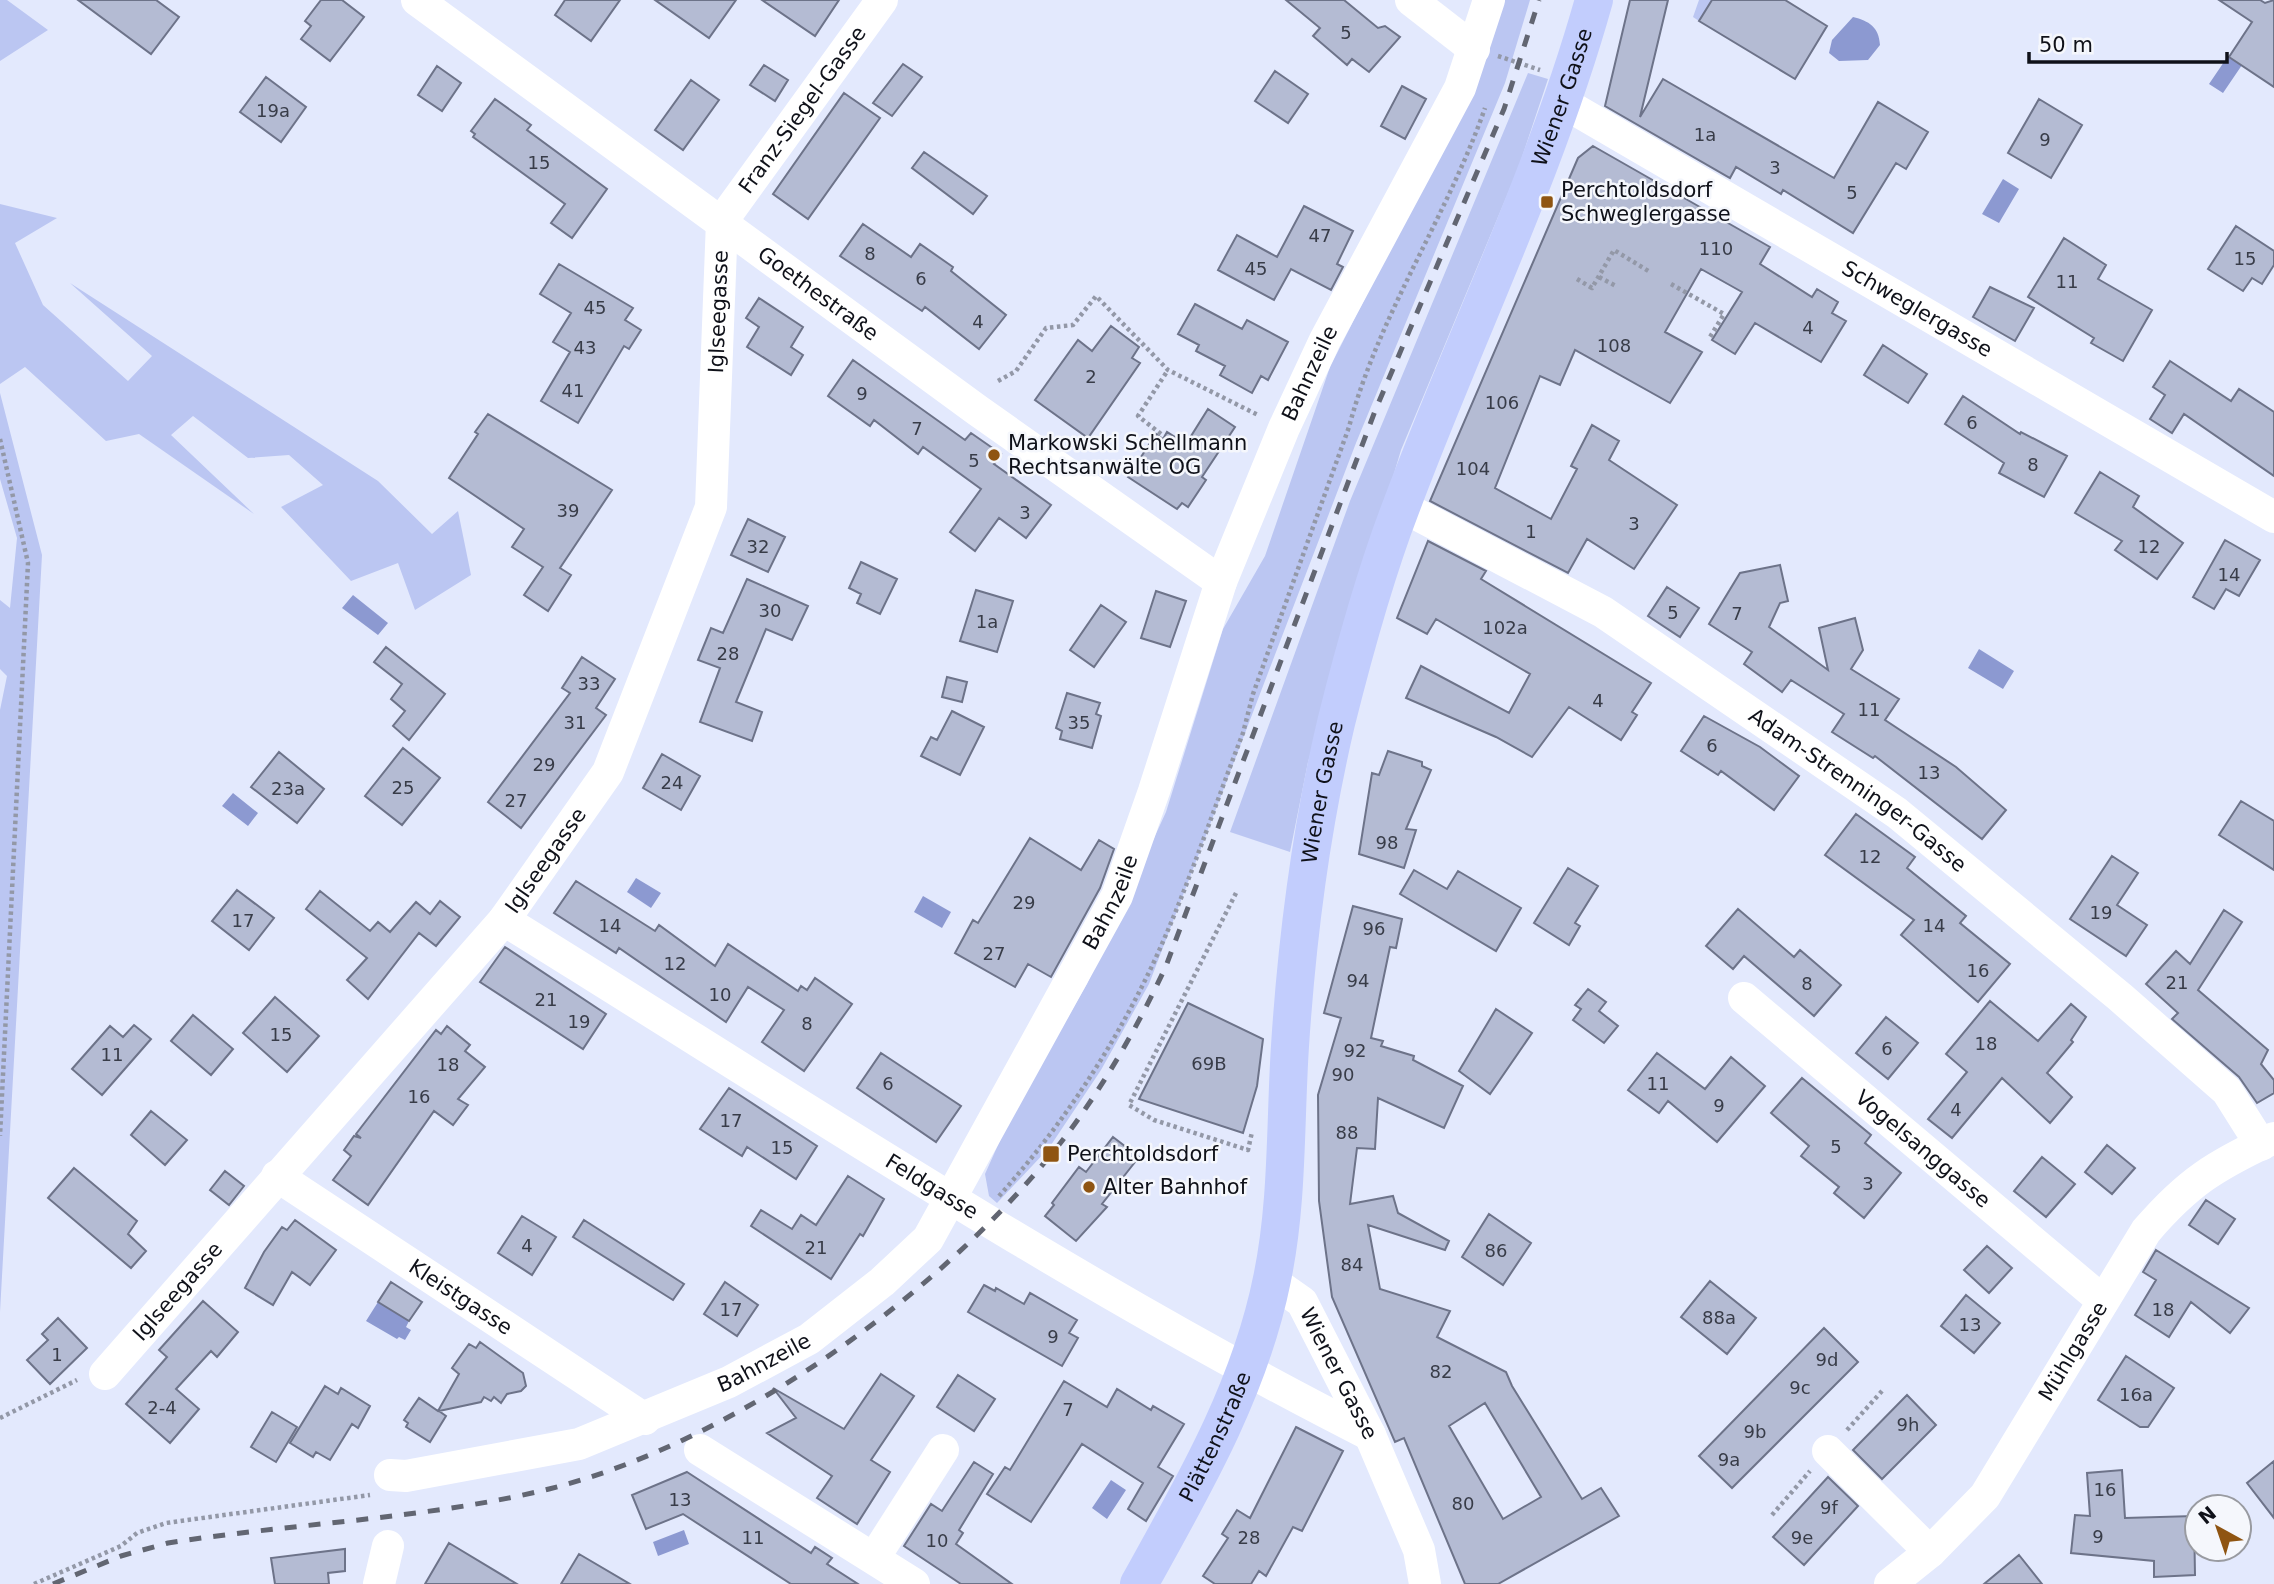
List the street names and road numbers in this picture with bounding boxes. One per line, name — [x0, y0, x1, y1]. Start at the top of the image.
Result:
street label: Franz-Siegel-Gasse — [734, 22, 871, 198]
street label: Wiener Gasse — [1527, 25, 1597, 170]
street label: Goethestraße — [753, 242, 883, 346]
street label: Iglseegasse — [704, 250, 733, 374]
street label: Schweglergasse — [1838, 256, 1996, 362]
street label: Bahnzeile — [1277, 321, 1342, 425]
street label: Adam-Strenninger-Gasse — [1744, 703, 1971, 877]
street label: Wiener Gasse — [1297, 719, 1348, 865]
street label: Iglseegasse — [500, 803, 591, 918]
street label: Bahnzeile — [1078, 852, 1143, 954]
street label: Vogelsanggasse — [1850, 1085, 1995, 1213]
street label: Feldgasse — [881, 1149, 982, 1224]
street label: Iglseegasse — [128, 1237, 227, 1346]
street label: Kleistgasse — [404, 1255, 517, 1340]
street label: Mühlgasse — [2034, 1297, 2112, 1405]
street label: Wiener Gasse — [1295, 1304, 1382, 1443]
street label: Bahnzeile — [714, 1328, 815, 1397]
street label: Plättenstraße — [1175, 1368, 1256, 1506]

